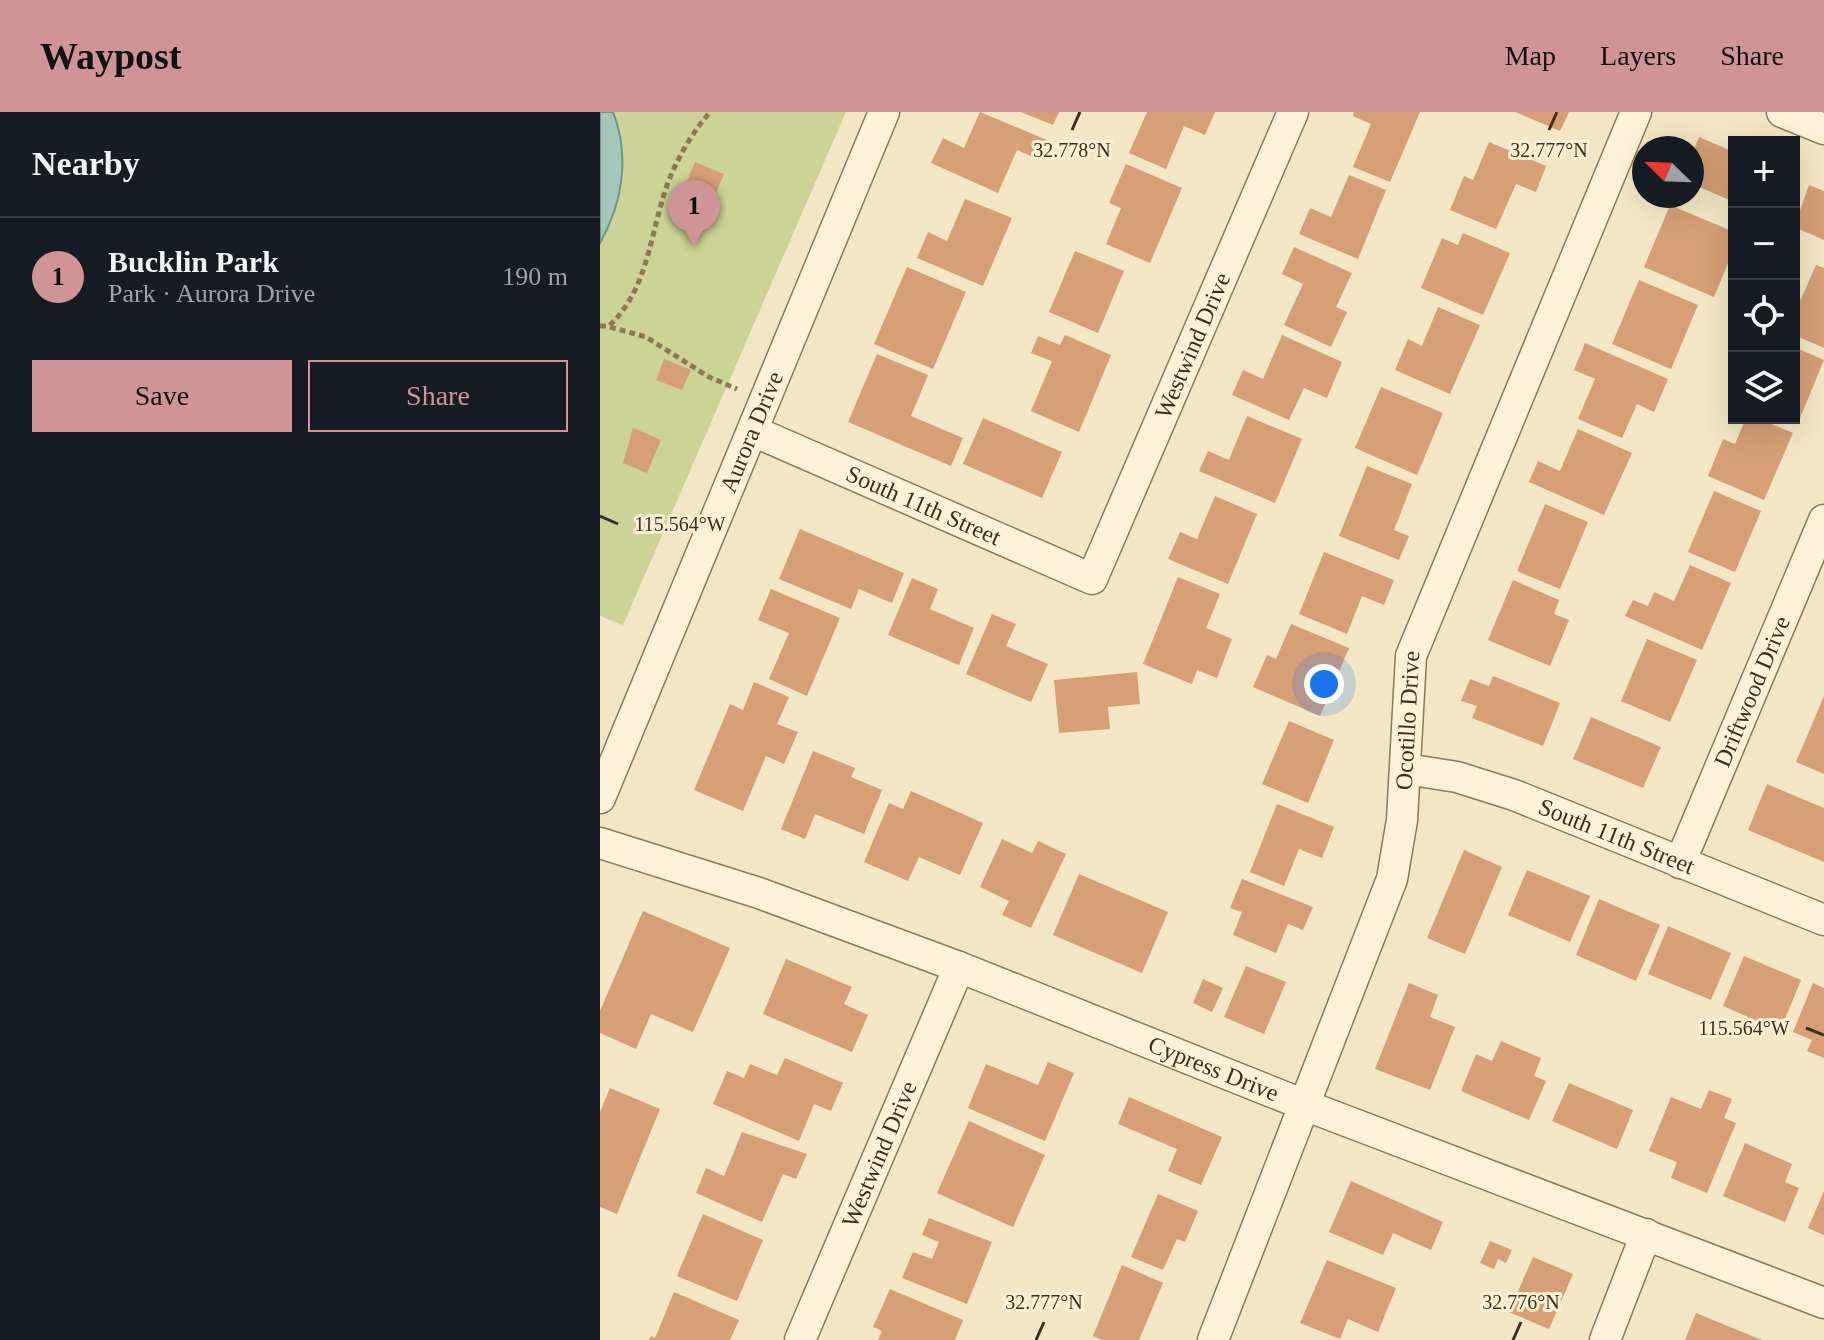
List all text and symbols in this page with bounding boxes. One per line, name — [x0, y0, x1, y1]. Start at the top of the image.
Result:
text: Waypost — [40, 35, 181, 77]
text: Map — [1505, 40, 1556, 71]
text: Layers — [1600, 40, 1676, 71]
text: Share — [1720, 40, 1784, 71]
north arrow — [1632, 136, 1704, 208]
map controls — [1728, 136, 1800, 424]
button: + — [1728, 136, 1800, 208]
text: 32.778°N — [1033, 139, 1111, 161]
text: 32.777°N — [1510, 139, 1588, 161]
text: Nearby — [32, 145, 140, 182]
pin: 1 — [668, 180, 720, 246]
button: − — [1728, 208, 1800, 280]
text: Bucklin Park — [108, 245, 279, 278]
text: 1 — [52, 262, 65, 291]
text: 190 m — [502, 262, 568, 291]
street label: Westwind Drive — [1150, 269, 1235, 422]
text: Park · Aurora Drive — [108, 279, 315, 308]
button: locate — [1728, 280, 1800, 352]
button: layers — [1728, 352, 1800, 424]
button: Save — [32, 360, 292, 432]
button: Share — [308, 360, 568, 432]
street label: Aurora Drive — [715, 368, 788, 497]
street label: South 11th Street — [842, 460, 1005, 551]
text: 115.564°W — [634, 513, 726, 535]
street label: Driftwood Drive — [1709, 612, 1795, 771]
street label: Ocotillo Drive — [1391, 650, 1424, 791]
your location — [1304, 664, 1344, 704]
street label: South 11th Street — [1535, 793, 1699, 880]
text: 115.564°W — [1698, 1017, 1790, 1039]
street label: Cypress Drive — [1145, 1031, 1282, 1106]
street label: Westwind Drive — [837, 1077, 922, 1231]
text: 32.777°N — [1005, 1291, 1083, 1313]
text: 32.776°N — [1482, 1291, 1560, 1313]

